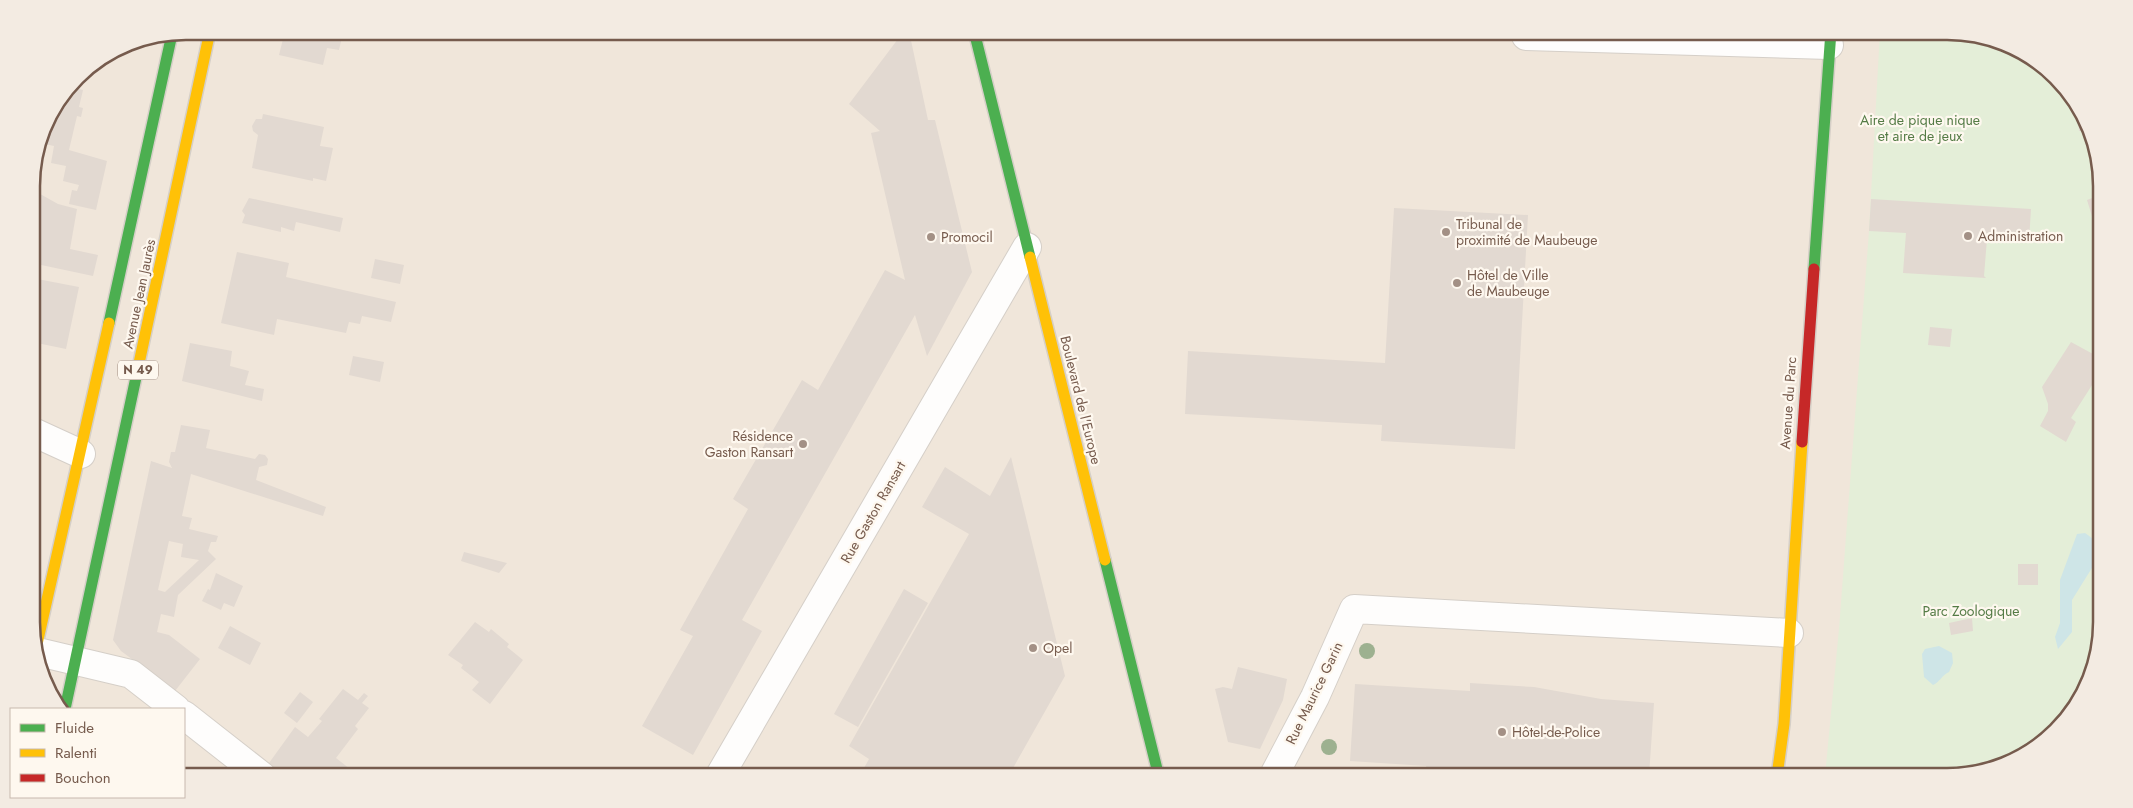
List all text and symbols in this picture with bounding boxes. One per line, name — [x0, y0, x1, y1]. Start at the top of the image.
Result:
park label: Aire de pique nique et aire de jeux — [1860, 110, 1980, 146]
place label: Tribunal de proximité de Maubeuge — [1456, 214, 1597, 250]
marker: Tribunal de proximité de Maubeuge — [1440, 226, 1452, 238]
place label: Administration — [1978, 226, 2063, 246]
place label: Promocil — [941, 227, 993, 247]
marker: Administration — [1962, 230, 1974, 242]
marker: Promocil — [925, 231, 937, 243]
street label: Avenue Jean Jaurès — [118, 237, 160, 351]
place label: Hôtel de Ville de Maubeuge — [1467, 265, 1550, 301]
marker: Hôtel de Ville de Maubeuge — [1451, 277, 1463, 289]
street label: Boulevard de l'Europe — [1055, 334, 1107, 466]
street label: Avenue du Parc — [1775, 356, 1801, 450]
road number: N 49 — [118, 360, 158, 380]
place label: Résidence Gaston Ransart — [705, 426, 794, 462]
marker: Résidence Gaston Ransart — [797, 438, 809, 450]
street label: Rue Gaston Ransart — [836, 457, 911, 567]
park label: Parc Zoologique — [1923, 601, 2020, 621]
place label: Opel — [1043, 638, 1072, 658]
street label: Rue Maurice Garin — [1280, 638, 1348, 748]
marker: Opel — [1027, 642, 1039, 654]
legend — [10, 708, 185, 798]
text: Fluide — [55, 717, 94, 739]
place label: Hôtel-de-Police — [1512, 722, 1600, 742]
marker: Hôtel-de-Police — [1496, 726, 1508, 738]
text: Ralenti — [55, 742, 97, 764]
text: Bouchon — [55, 767, 111, 789]

